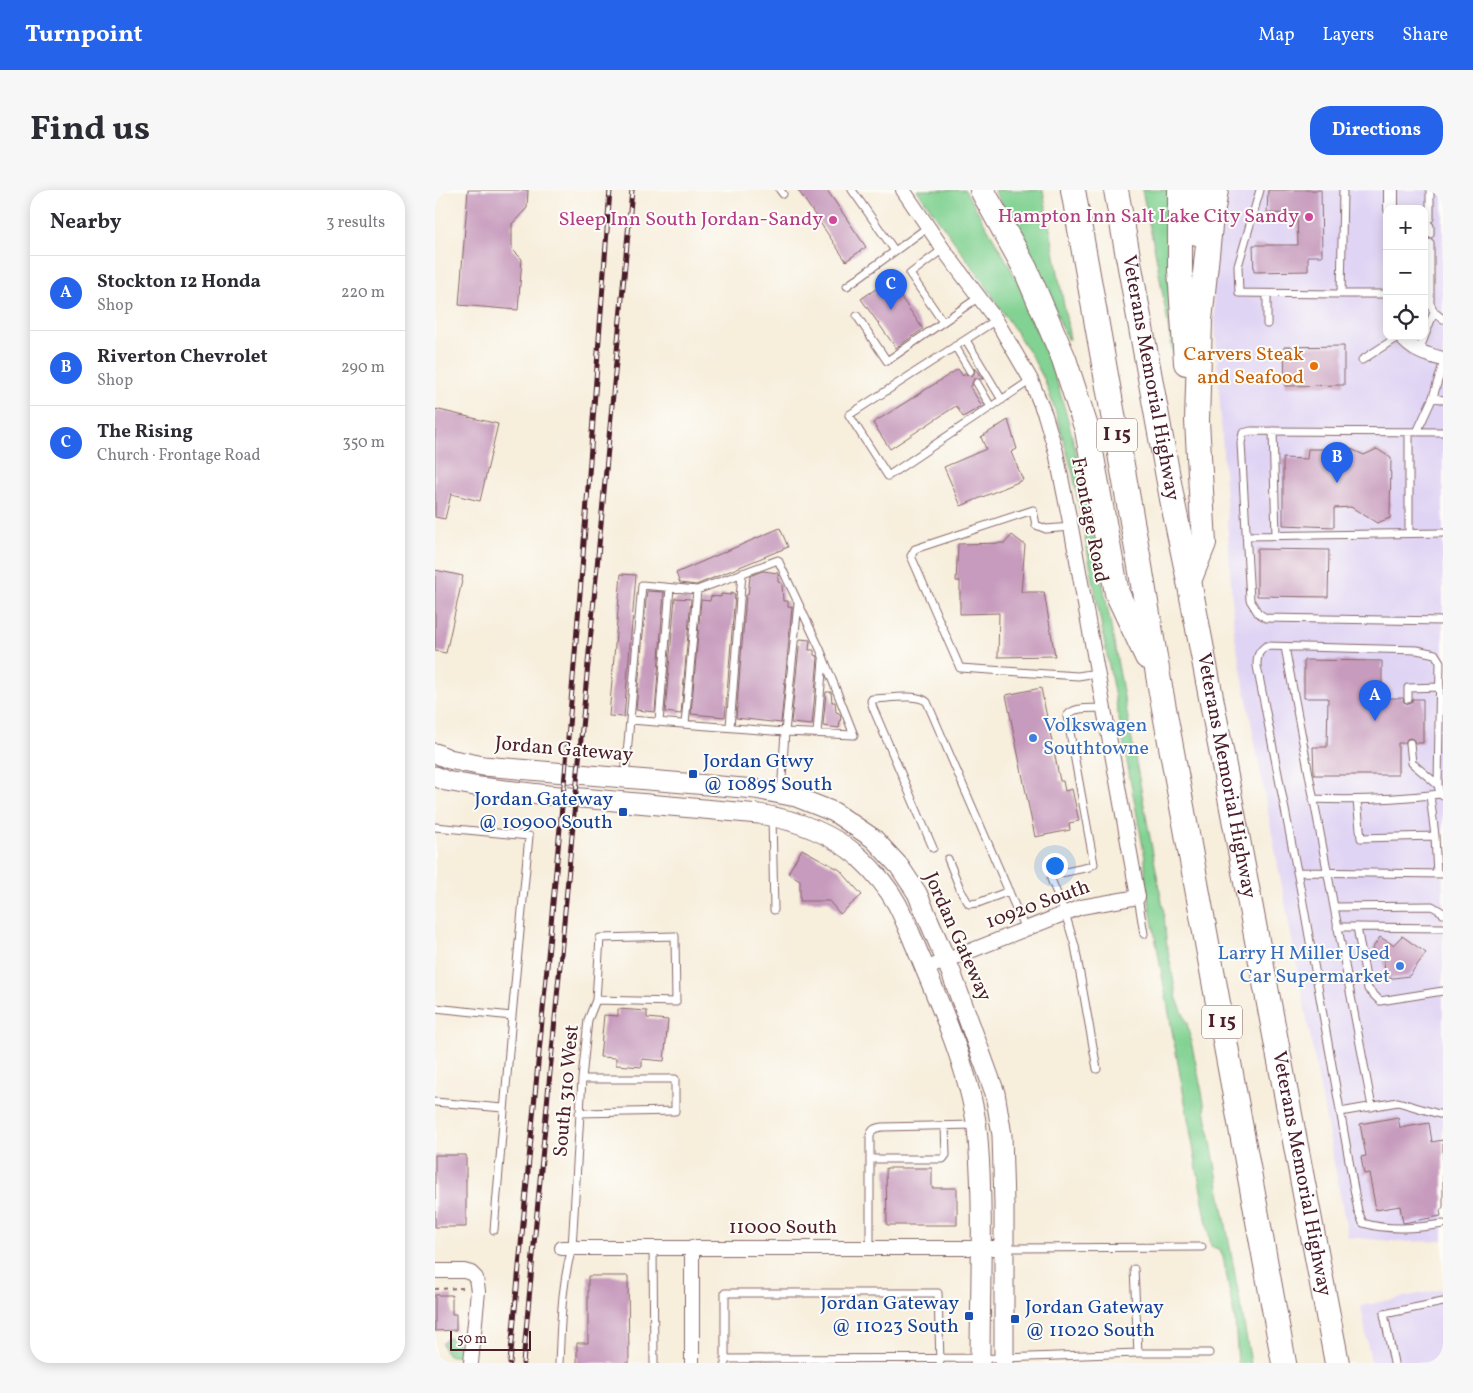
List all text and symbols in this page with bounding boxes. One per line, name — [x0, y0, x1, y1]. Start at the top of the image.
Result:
text: Turnpoint — [25, 18, 143, 52]
text: Map — [1258, 23, 1294, 48]
text: Layers — [1322, 23, 1374, 48]
text: Share — [1402, 23, 1448, 48]
text: Find us — [30, 106, 150, 154]
button: Directions — [1310, 106, 1443, 155]
place label: Hampton Inn Salt Lake City Sandy — [998, 203, 1299, 231]
map controls — [1383, 205, 1428, 340]
button: + — [1383, 205, 1428, 250]
place label: Sleep Inn South Jordan-Sandy — [559, 206, 823, 234]
text: Nearby — [50, 208, 121, 237]
marker: Hampton Inn Salt Lake City Sandy — [1303, 211, 1315, 223]
text: 3 results — [326, 212, 385, 234]
marker: Sleep Inn South Jordan-Sandy — [827, 214, 839, 226]
button: − — [1383, 250, 1428, 295]
street label: Veterans Memorial Highway — [1114, 253, 1186, 503]
text: Stockton 12 Honda — [97, 269, 261, 295]
pin: C — [875, 269, 907, 310]
text: A — [60, 282, 72, 304]
text: 220 m — [341, 282, 385, 304]
text: Shop — [97, 295, 133, 317]
button: locate — [1383, 295, 1428, 340]
place label: Carvers Steak and Seafood — [1184, 341, 1304, 392]
text: Riverton Chevrolet — [97, 344, 268, 370]
text: B — [61, 357, 71, 379]
text: 290 m — [341, 357, 385, 379]
marker: Carvers Steak and Seafood — [1308, 360, 1320, 372]
text: Shop — [97, 370, 133, 392]
road number: I 15 — [1097, 418, 1137, 452]
text: The Rising — [97, 419, 193, 445]
text: C — [61, 432, 71, 454]
text: 350 m — [342, 432, 385, 454]
pin: B — [1321, 442, 1353, 483]
text: Church · Frontage Road — [97, 445, 260, 467]
street label: Frontage Road — [1063, 455, 1115, 585]
street label: Veterans Memorial Highway — [1189, 651, 1263, 901]
pin: A — [1359, 680, 1391, 721]
place label: Volkswagen Southtowne — [1043, 712, 1149, 763]
street label: Jordan Gateway — [494, 730, 635, 770]
marker: Volkswagen Southtowne — [1027, 732, 1039, 744]
place label: Jordan Gtwy @ 10895 South — [703, 748, 833, 799]
marker: Jordan Gtwy @ 10895 South — [687, 768, 699, 780]
place label: Jordan Gateway @ 10900 South — [474, 786, 613, 837]
marker: Jordan Gateway @ 10900 South — [617, 806, 629, 818]
your location — [1042, 853, 1068, 879]
street label: Jordan Gateway — [916, 868, 998, 1006]
street label: 10920 South — [982, 873, 1094, 937]
place label: Larry H Miller Used Car Supermarket — [1218, 940, 1390, 991]
marker: Larry H Miller Used Car Supermarket — [1394, 960, 1406, 972]
road number: I 15 — [1202, 1006, 1242, 1039]
street label: South 310 West — [547, 1024, 587, 1158]
street label: Veterans Memorial Highway — [1264, 1049, 1338, 1299]
street label: 11000 South — [729, 1214, 837, 1242]
place label: Jordan Gateway @ 11023 South — [820, 1290, 959, 1341]
place label: Jordan Gateway @ 11020 South — [1025, 1294, 1164, 1345]
marker: Jordan Gateway @ 11023 South — [963, 1310, 975, 1322]
marker: Jordan Gateway @ 11020 South — [1009, 1313, 1021, 1325]
scale bar — [450, 1328, 531, 1351]
text: 50 m — [457, 1330, 487, 1349]

